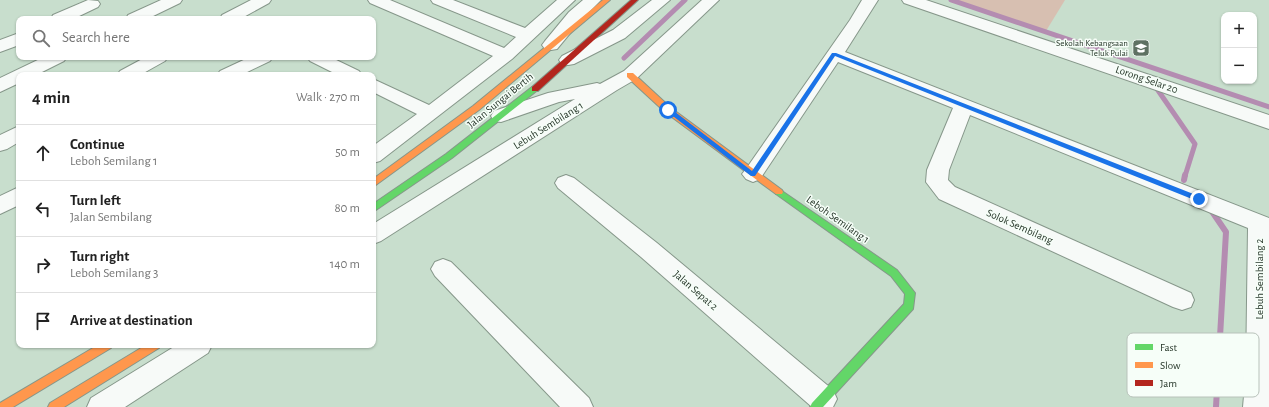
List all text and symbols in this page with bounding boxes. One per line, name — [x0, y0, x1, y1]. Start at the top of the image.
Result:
map controls — [1221, 12, 1257, 84]
button: + — [1221, 12, 1257, 48]
search box — [16, 16, 376, 60]
icon: search — [30, 27, 52, 49]
text: Search here — [62, 30, 130, 45]
school or university icon: Sekolah Kebangsaan Teluk Pulai — [1131, 38, 1151, 58]
place label: Sekolah Kebangsaan Teluk Pulai — [1056, 39, 1128, 58]
button: − — [1221, 48, 1257, 84]
street label: Lorong Selar 20 — [1114, 64, 1180, 95]
street label: Jalan Sungai Bertih — [465, 71, 535, 130]
text: 4 min — [32, 89, 70, 106]
text: Walk · 270 m — [296, 91, 360, 104]
street label: Lebuh Sembilang 1 — [512, 100, 585, 151]
route start — [659, 101, 677, 119]
text: Continue — [70, 137, 125, 152]
icon: ahead — [32, 142, 54, 164]
text: 50 m — [335, 146, 360, 159]
text: Leboh Semilang 1 — [70, 155, 157, 168]
route end — [1190, 190, 1208, 208]
text: Turn left — [70, 193, 121, 208]
street label: Leboh Semilang 1 — [804, 194, 871, 245]
icon: left — [32, 198, 54, 220]
text: 80 m — [334, 202, 360, 215]
street label: Solok Sembilang — [985, 207, 1055, 246]
text: Jalan Sembilang — [70, 211, 152, 224]
street label: Lebuh Sembilang 2 — [1254, 239, 1265, 320]
text: Turn right — [70, 249, 129, 264]
icon: right — [32, 254, 54, 276]
text: 140 m — [330, 258, 360, 271]
text: Leboh Semilang 3 — [70, 267, 158, 280]
street label: Jalan Sepat 2 — [671, 268, 720, 312]
icon: arrive — [32, 310, 54, 332]
text: Arrive at destination — [70, 313, 193, 328]
legend — [1127, 333, 1259, 397]
text: Fast — [1160, 342, 1178, 353]
text: Slow — [1160, 360, 1181, 371]
text: Jam — [1160, 378, 1177, 389]

